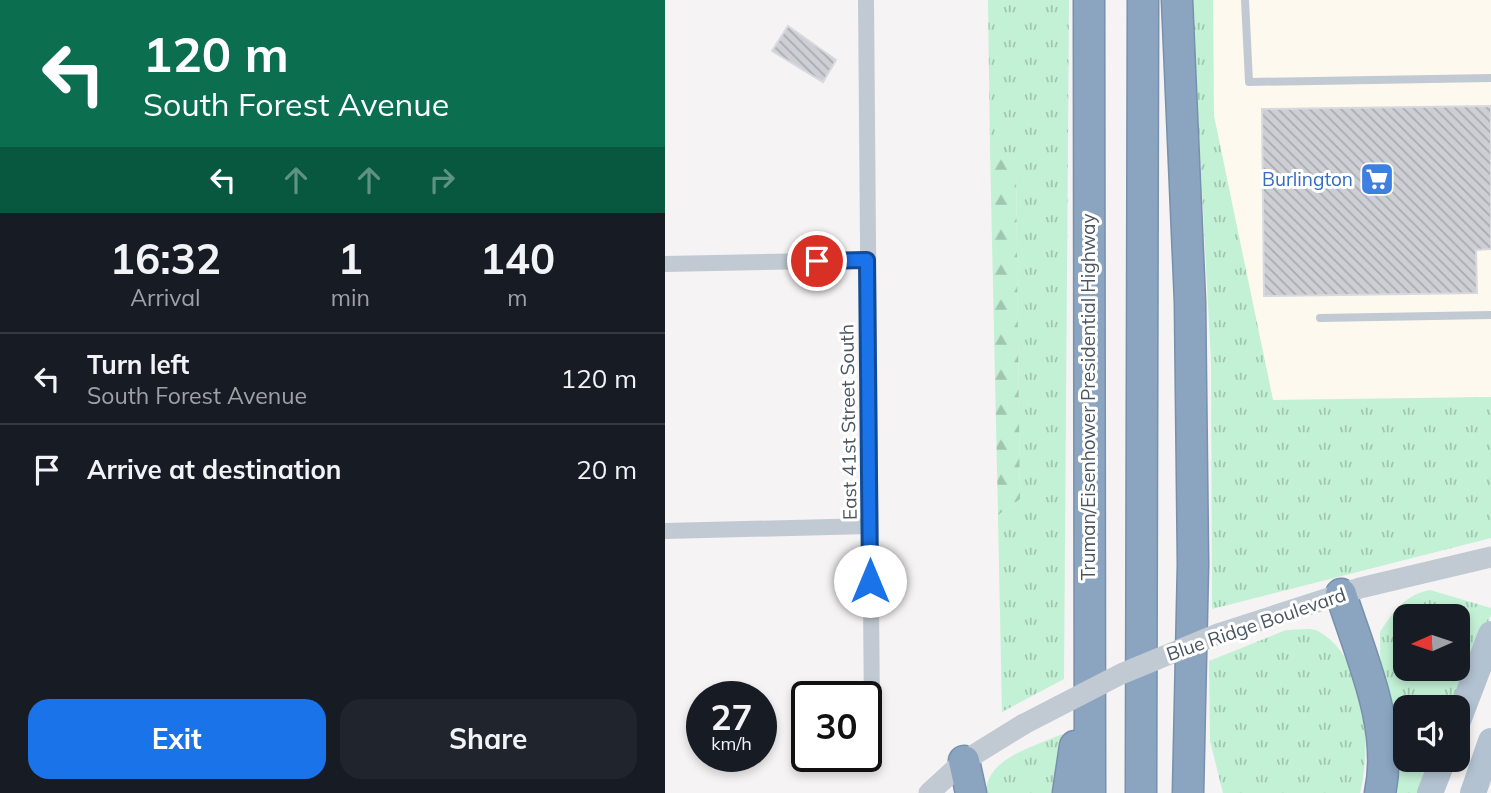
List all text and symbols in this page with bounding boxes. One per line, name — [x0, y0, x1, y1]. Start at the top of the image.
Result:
text: 120 m — [143, 23, 289, 84]
icon: left — [28, 28, 119, 119]
text: South Forest Avenue — [143, 84, 449, 124]
supermarket icon: Burlington — [1358, 160, 1396, 198]
icon: left — [204, 161, 242, 199]
icon: ahead — [277, 161, 315, 199]
icon: ahead — [350, 161, 388, 199]
icon: right — [423, 161, 461, 199]
place label: Burlington — [1262, 167, 1353, 191]
street label: Truman/Eisenhower Presidential Highway — [1076, 214, 1100, 580]
pin — [787, 231, 847, 291]
text: 16:32 — [110, 232, 221, 285]
text: 1 — [338, 232, 363, 285]
text: 140 — [480, 232, 555, 285]
icon: arrive — [798, 242, 836, 280]
text: Arrival — [130, 283, 201, 312]
text: min — [331, 283, 370, 312]
text: m — [507, 283, 528, 312]
street label: East 41st Street South — [834, 324, 862, 520]
text: Turn left — [87, 348, 189, 381]
icon: left — [28, 360, 66, 398]
text: 120 m — [561, 362, 637, 395]
text: South Forest Avenue — [87, 381, 307, 410]
icon: arrive — [28, 451, 66, 489]
text: Arrive at destination — [87, 453, 342, 486]
text: 20 m — [576, 453, 637, 486]
position arrow — [833, 544, 907, 618]
street label: Blue Ridge Boulevard — [1163, 582, 1349, 666]
north arrow — [1393, 604, 1470, 681]
map controls — [1393, 604, 1470, 772]
speed limit sign: 30 — [791, 681, 882, 772]
text: 27 — [710, 695, 753, 739]
button: sound — [1393, 695, 1470, 772]
button: Exit — [28, 699, 326, 779]
button: Share — [340, 699, 637, 779]
text: km/h — [711, 732, 752, 755]

